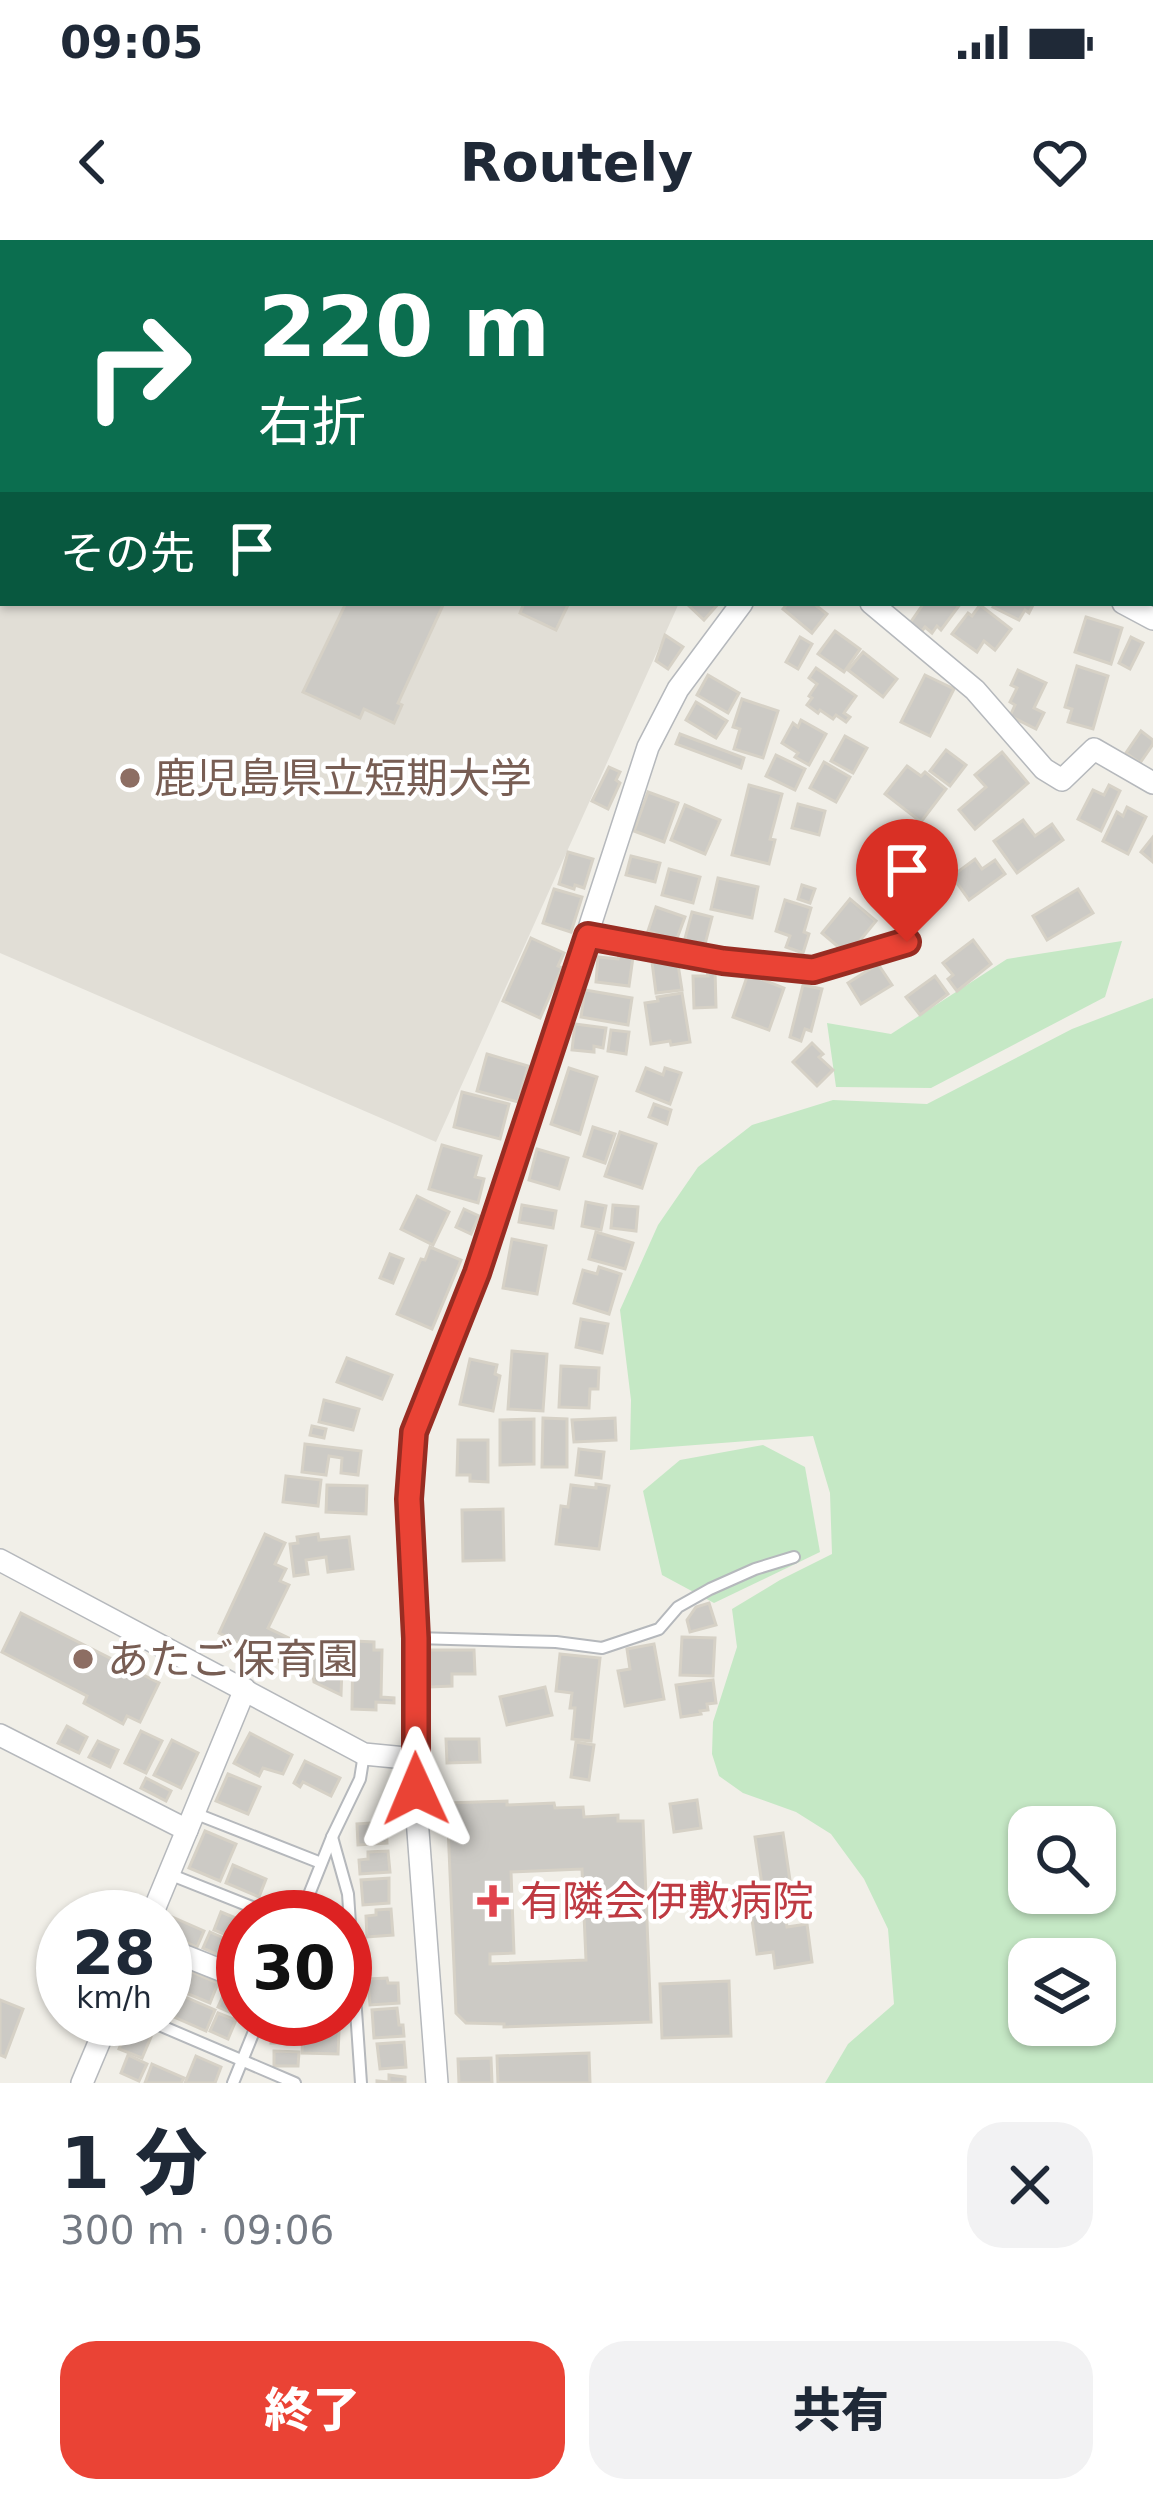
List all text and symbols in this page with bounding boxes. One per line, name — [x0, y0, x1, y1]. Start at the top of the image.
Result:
text: 09:05 — [60, 16, 203, 69]
icon: back — [60, 129, 126, 195]
icon: heart — [1027, 129, 1093, 195]
text: Routely — [460, 131, 693, 194]
text: 220 m — [258, 278, 550, 376]
icon: right — [60, 288, 216, 444]
text: 右折 — [258, 391, 366, 454]
icon: arrive — [219, 516, 285, 582]
text: その先 — [60, 527, 195, 580]
place label: 鹿児島県立短期大学 — [154, 754, 532, 803]
marker: 鹿児島県立短期大学 — [117, 765, 143, 791]
pin — [856, 819, 958, 942]
icon: arrive — [874, 837, 940, 903]
place label: あたご保育園 — [107, 1635, 359, 1684]
marker: あたご保育園 — [70, 1646, 96, 1672]
position arrow — [353, 1726, 479, 1852]
map controls — [1008, 1806, 1116, 2046]
button: search — [1008, 1806, 1116, 1914]
place label: 有隣会伊敷病院 — [520, 1877, 814, 1926]
marker: 有隣会伊敷病院 — [477, 1885, 509, 1917]
speed limit sign: 30 — [216, 1890, 372, 2046]
text: 28 — [72, 1918, 156, 1988]
button: layers — [1008, 1938, 1116, 2046]
text: km/h — [76, 1980, 152, 2015]
text: 1 分 — [60, 2121, 207, 2205]
button: close — [967, 2122, 1093, 2248]
text: 300 m · 09:06 — [60, 2208, 334, 2253]
button: 終了 — [60, 2341, 565, 2479]
button: 共有 — [589, 2341, 1093, 2479]

